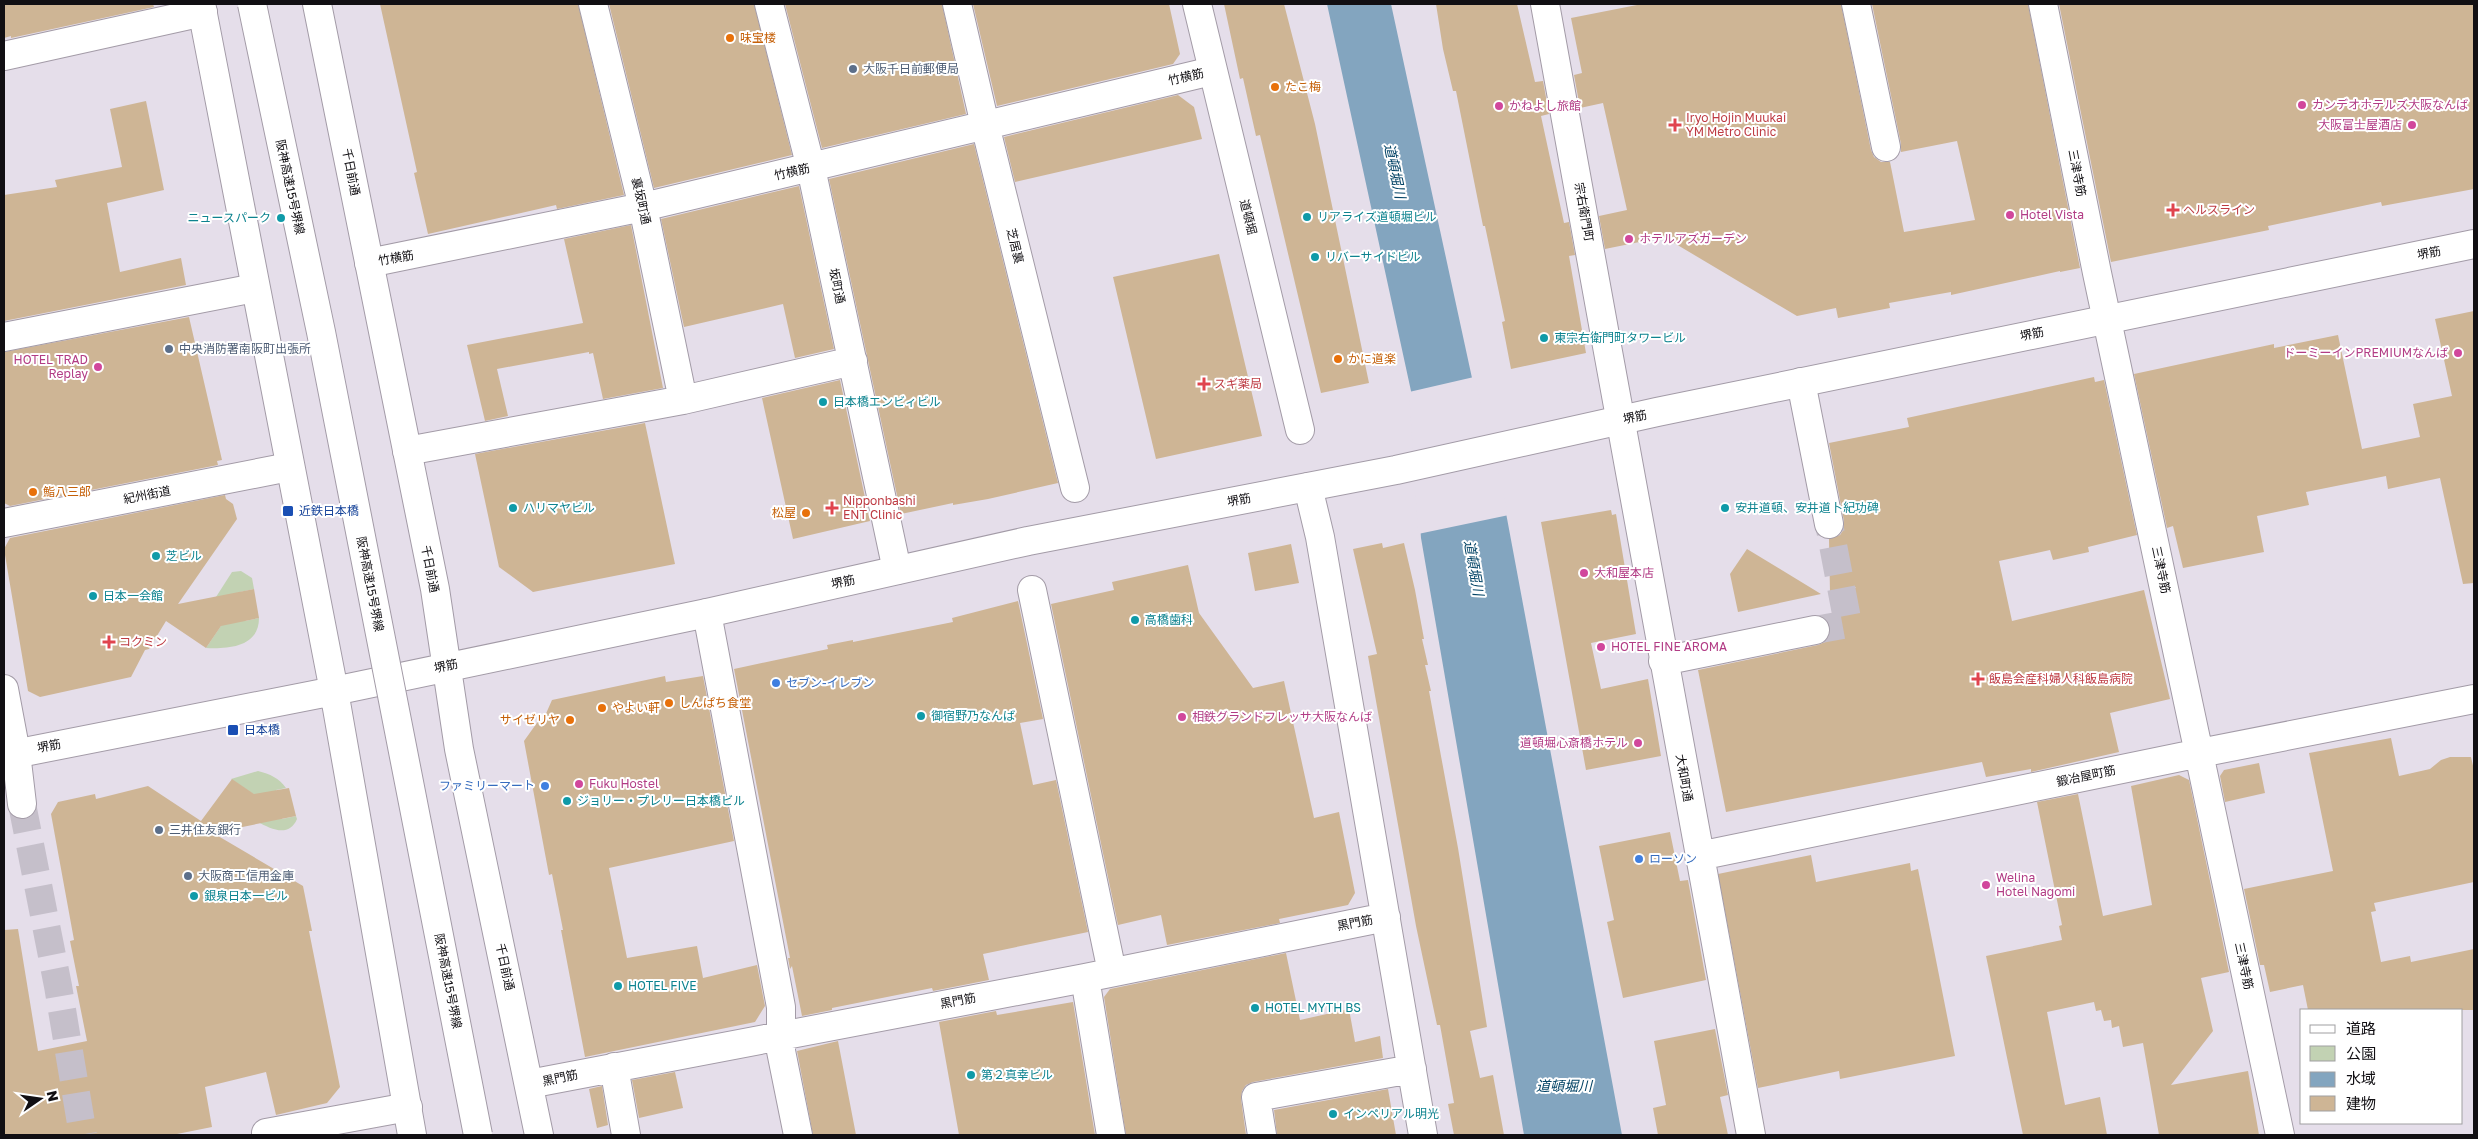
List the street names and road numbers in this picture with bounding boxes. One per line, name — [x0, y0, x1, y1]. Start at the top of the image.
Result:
street label: 竹横筋 — [1167, 65, 1205, 88]
street label: 阪神高速15号堺線 — [273, 138, 308, 236]
street label: 千日前通 — [340, 147, 363, 197]
street label: 三津寺筋 — [2066, 148, 2089, 198]
street label: 竹横筋 — [773, 160, 811, 183]
street label: 裏坂町通 — [629, 176, 654, 226]
street label: 宗右衛門町 — [1572, 181, 1597, 243]
street label: 道頓堀 — [1237, 198, 1260, 236]
street label: 芝居裏 — [1004, 227, 1027, 265]
street label: 堺筋 — [2416, 243, 2442, 262]
street label: 竹横筋 — [377, 247, 415, 268]
street label: 坂町通 — [826, 267, 849, 305]
street label: 堺筋 — [2019, 324, 2045, 343]
street label: 堺筋 — [1622, 407, 1648, 426]
street label: 紀州街道 — [122, 483, 172, 506]
street label: 堺筋 — [1226, 490, 1252, 509]
street label: 阪神高速15号堺線 — [354, 535, 387, 633]
street label: 千日前通 — [419, 544, 442, 594]
street label: 三津寺筋 — [2149, 545, 2174, 595]
street label: 堺筋 — [830, 572, 856, 592]
street label: 堺筋 — [433, 656, 459, 675]
street label: 堺筋 — [36, 736, 62, 755]
street label: 大和町通 — [1673, 753, 1696, 803]
street label: 鍛冶屋町筋 — [2055, 762, 2117, 789]
street label: 黒門筋 — [1336, 912, 1374, 933]
street label: 阪神高速15号堺線 — [432, 932, 465, 1030]
street label: 三津寺筋 — [2232, 941, 2257, 991]
street label: 千日前通 — [493, 942, 518, 992]
street label: 黒門筋 — [939, 990, 977, 1011]
street label: 黒門筋 — [541, 1066, 579, 1089]

